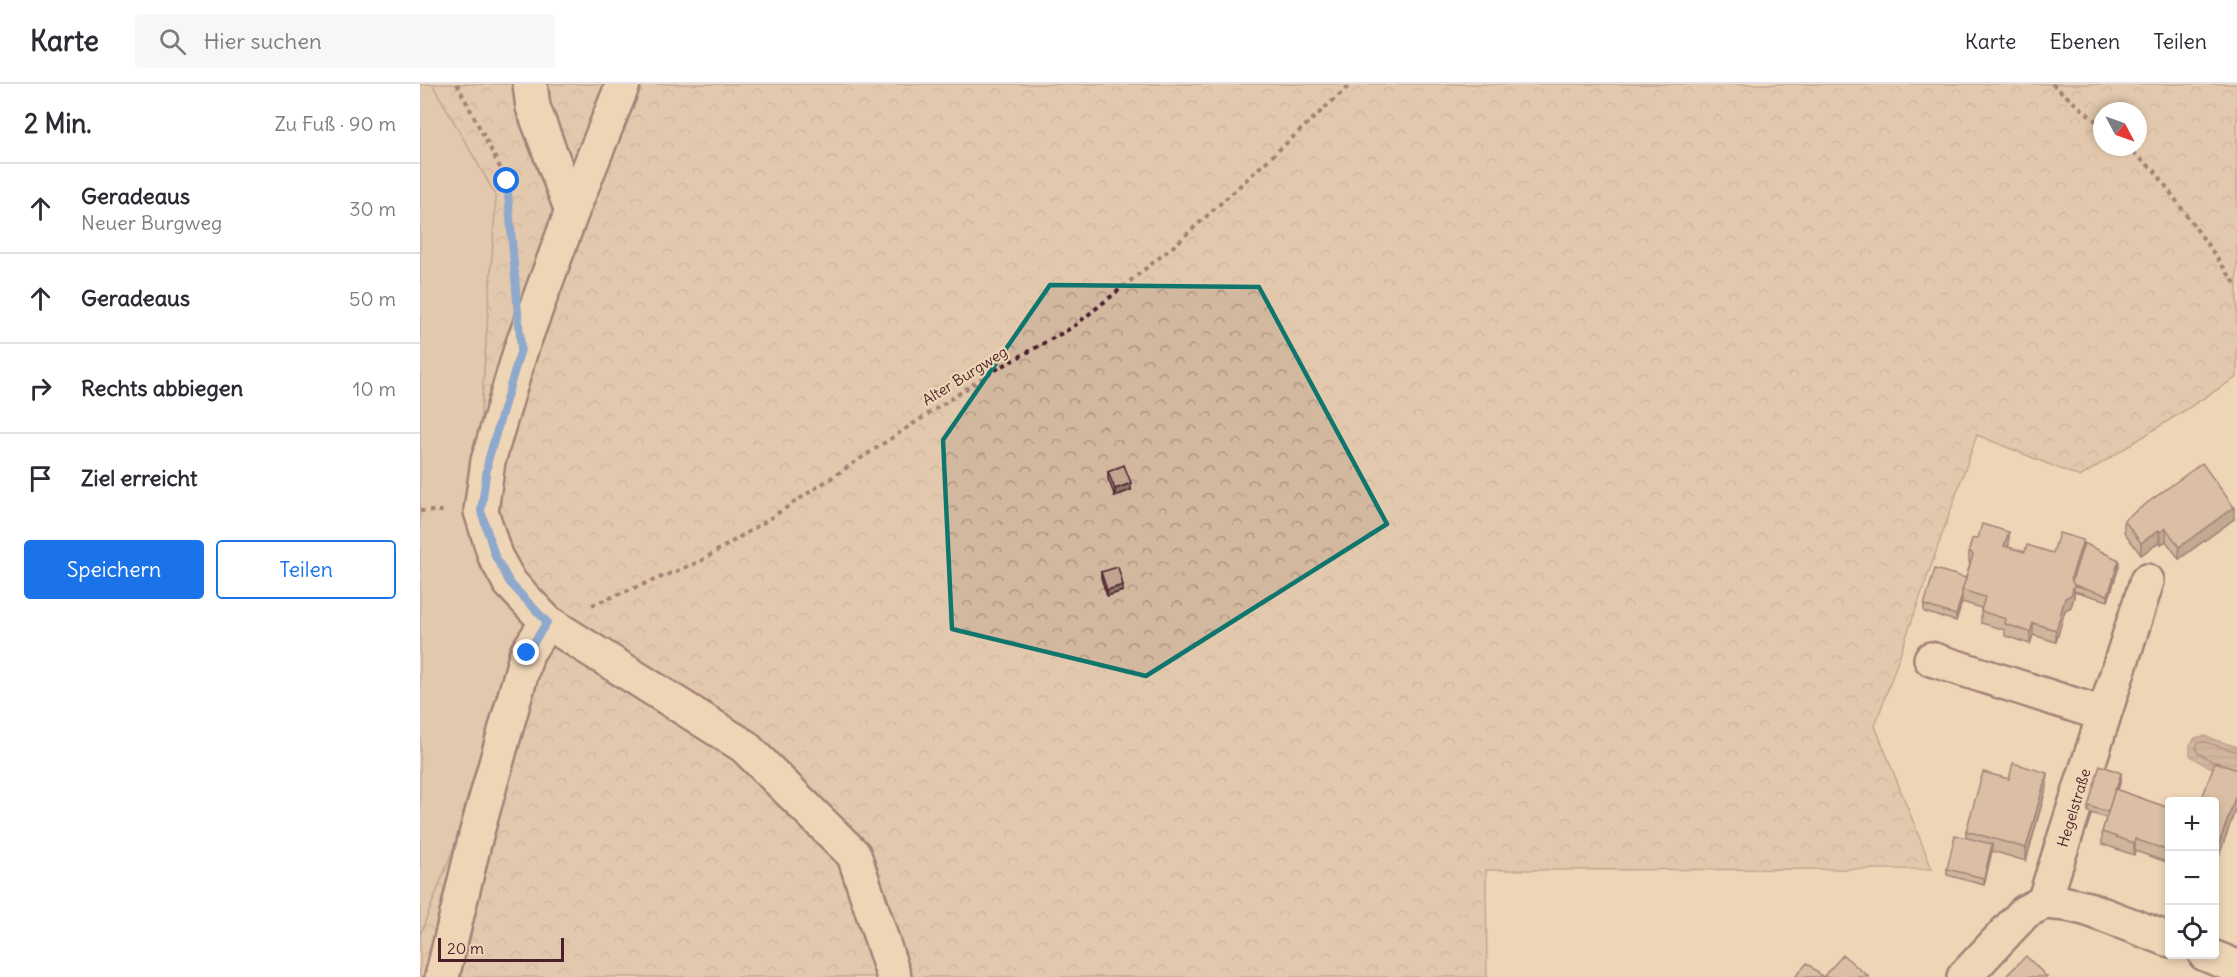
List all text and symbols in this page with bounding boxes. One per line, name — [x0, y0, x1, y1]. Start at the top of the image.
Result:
search box — [135, 14, 555, 68]
text: Karte — [30, 23, 99, 59]
icon: search — [156, 25, 189, 58]
text: Hier suchen — [204, 27, 322, 55]
text: Karte — [1965, 28, 2016, 55]
text: Ebenen — [2049, 28, 2120, 55]
text: Teilen — [2153, 28, 2207, 55]
north arrow — [2093, 102, 2147, 156]
text: 2 Min. — [24, 107, 92, 140]
text: Zu Fuß · 90 m — [275, 111, 396, 136]
route start — [493, 167, 519, 193]
text: Geradeaus — [81, 182, 190, 210]
icon: ahead — [24, 192, 57, 225]
text: 30 m — [349, 196, 396, 221]
text: Neuer Burgweg — [81, 210, 222, 235]
icon: ahead — [24, 282, 57, 315]
text: Geradeaus — [81, 284, 190, 312]
text: 50 m — [349, 286, 396, 311]
street label: Alter Burgweg — [919, 342, 1011, 409]
icon: right — [24, 372, 57, 405]
text: Rechts abbiegen — [81, 374, 243, 402]
text: 10 m — [353, 376, 396, 401]
icon: arrive — [24, 462, 57, 495]
text: Ziel erreicht — [81, 464, 198, 492]
button: Speichern — [24, 540, 204, 599]
button: Teilen — [216, 540, 396, 599]
route end — [513, 639, 539, 665]
street label: Hegelstraße — [2053, 766, 2094, 849]
map controls — [2165, 797, 2219, 959]
button: + — [2165, 797, 2219, 851]
button: − — [2165, 851, 2219, 905]
button: locate — [2165, 905, 2219, 959]
scale bar — [438, 935, 564, 962]
text: 20 m — [447, 938, 484, 958]

